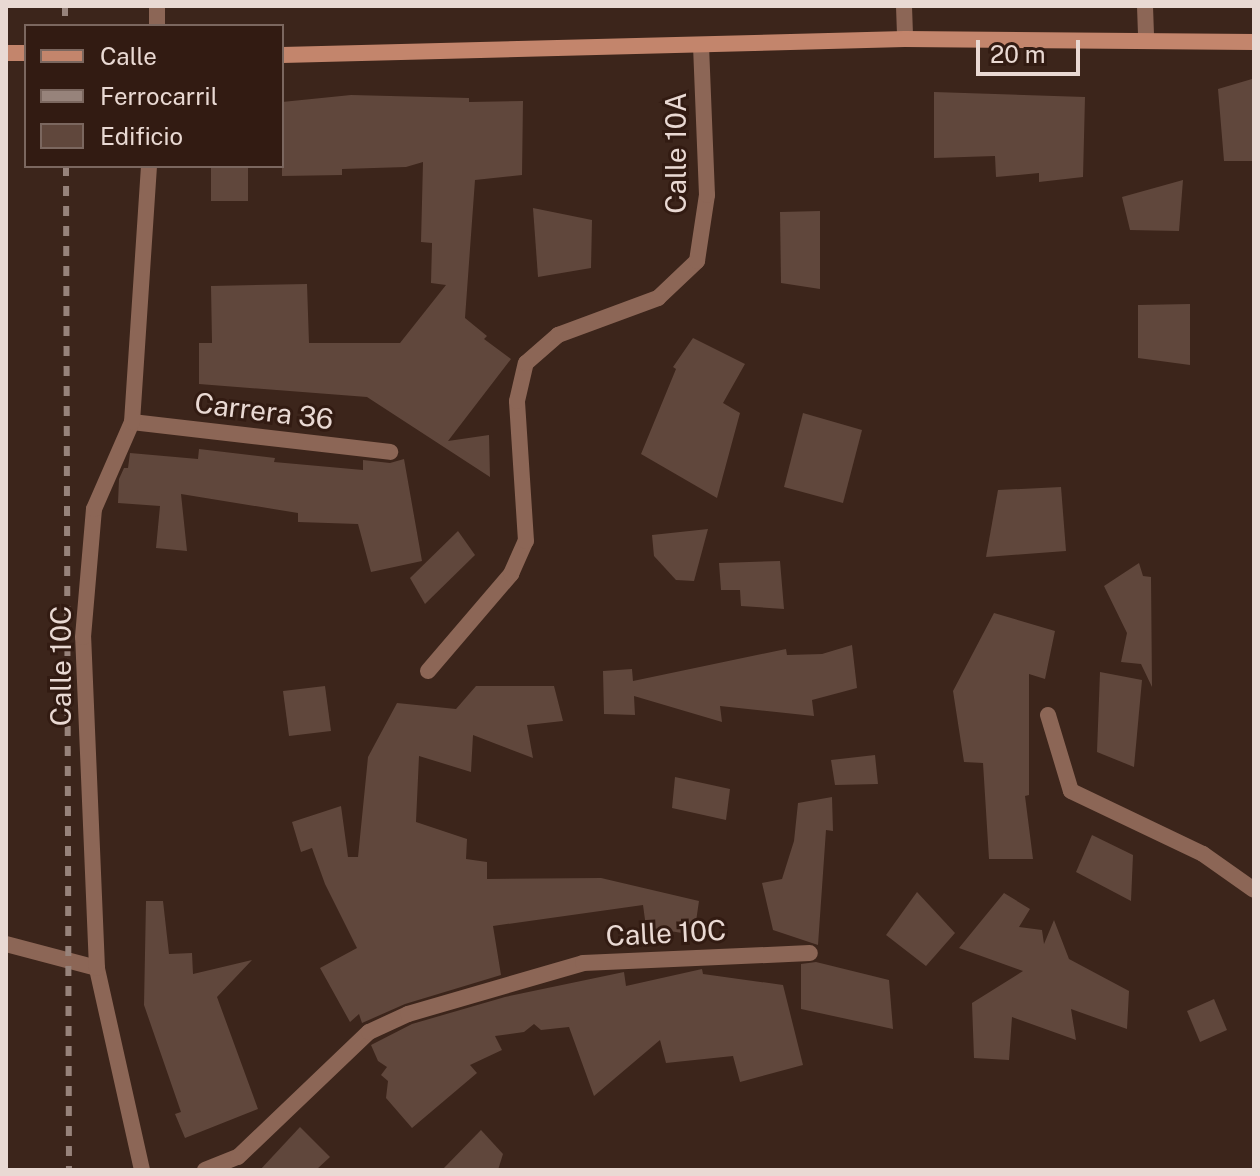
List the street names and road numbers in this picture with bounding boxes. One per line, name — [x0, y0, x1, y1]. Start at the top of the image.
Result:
street label: Calle 10A — [659, 92, 693, 214]
street label: Carrera 36 — [193, 386, 335, 436]
street label: Calle 10C — [44, 606, 78, 726]
street label: Calle 10C — [605, 913, 727, 953]

